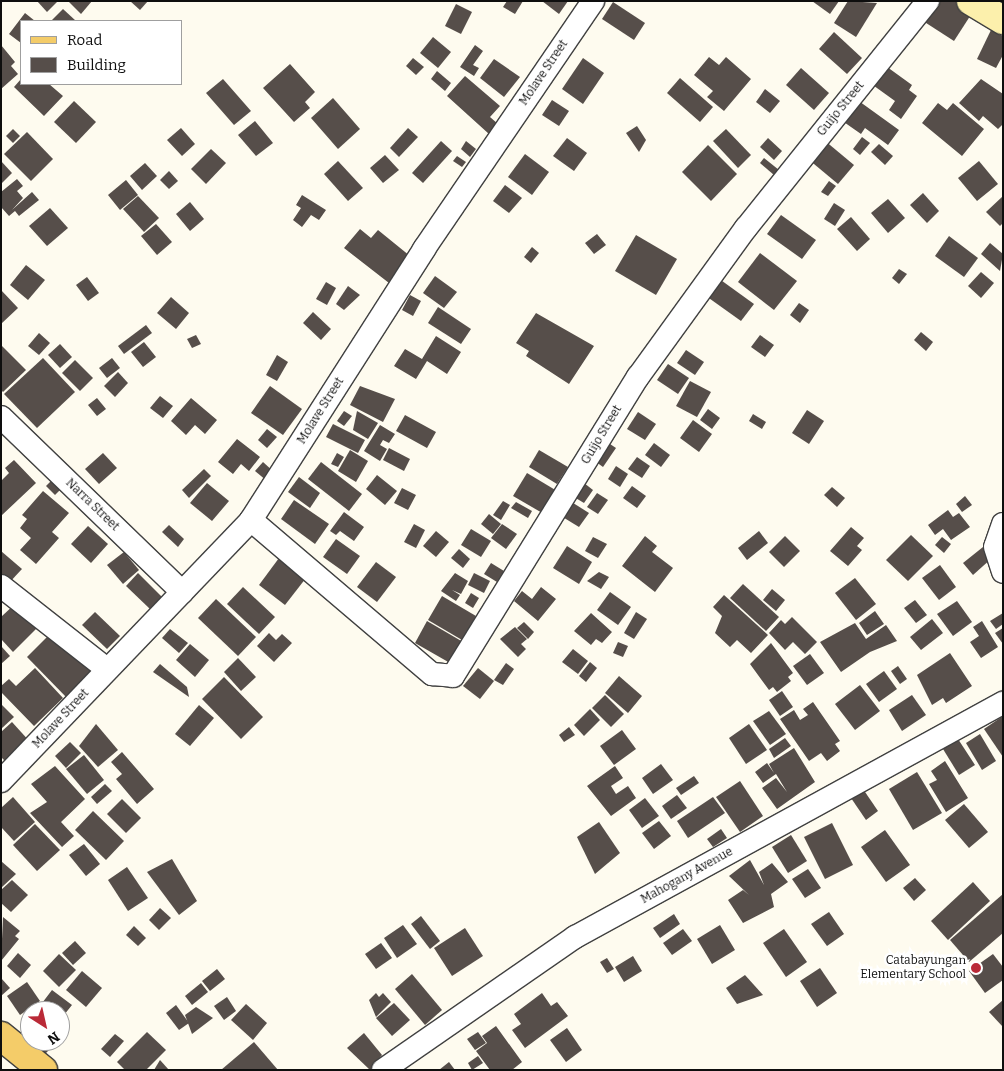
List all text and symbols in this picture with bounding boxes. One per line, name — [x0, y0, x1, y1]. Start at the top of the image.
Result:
legend — [20, 20, 182, 85]
text: Road — [67, 31, 102, 49]
street label: Molave Street — [517, 38, 571, 108]
text: Building — [67, 56, 126, 74]
street label: Guijo Street — [815, 79, 867, 139]
street label: Molave Street — [295, 375, 347, 447]
street label: Guijo Street — [579, 403, 625, 467]
street label: Narra Street — [62, 476, 122, 534]
street label: Molave Street — [30, 686, 92, 752]
street label: Mahogany Avenue — [639, 845, 735, 907]
place label: Catabayungan Elementary School — [860, 954, 966, 982]
marker: Catabayungan Elementary School — [970, 962, 982, 974]
north arrow — [20, 1001, 70, 1051]
text: N — [44, 1028, 63, 1048]

